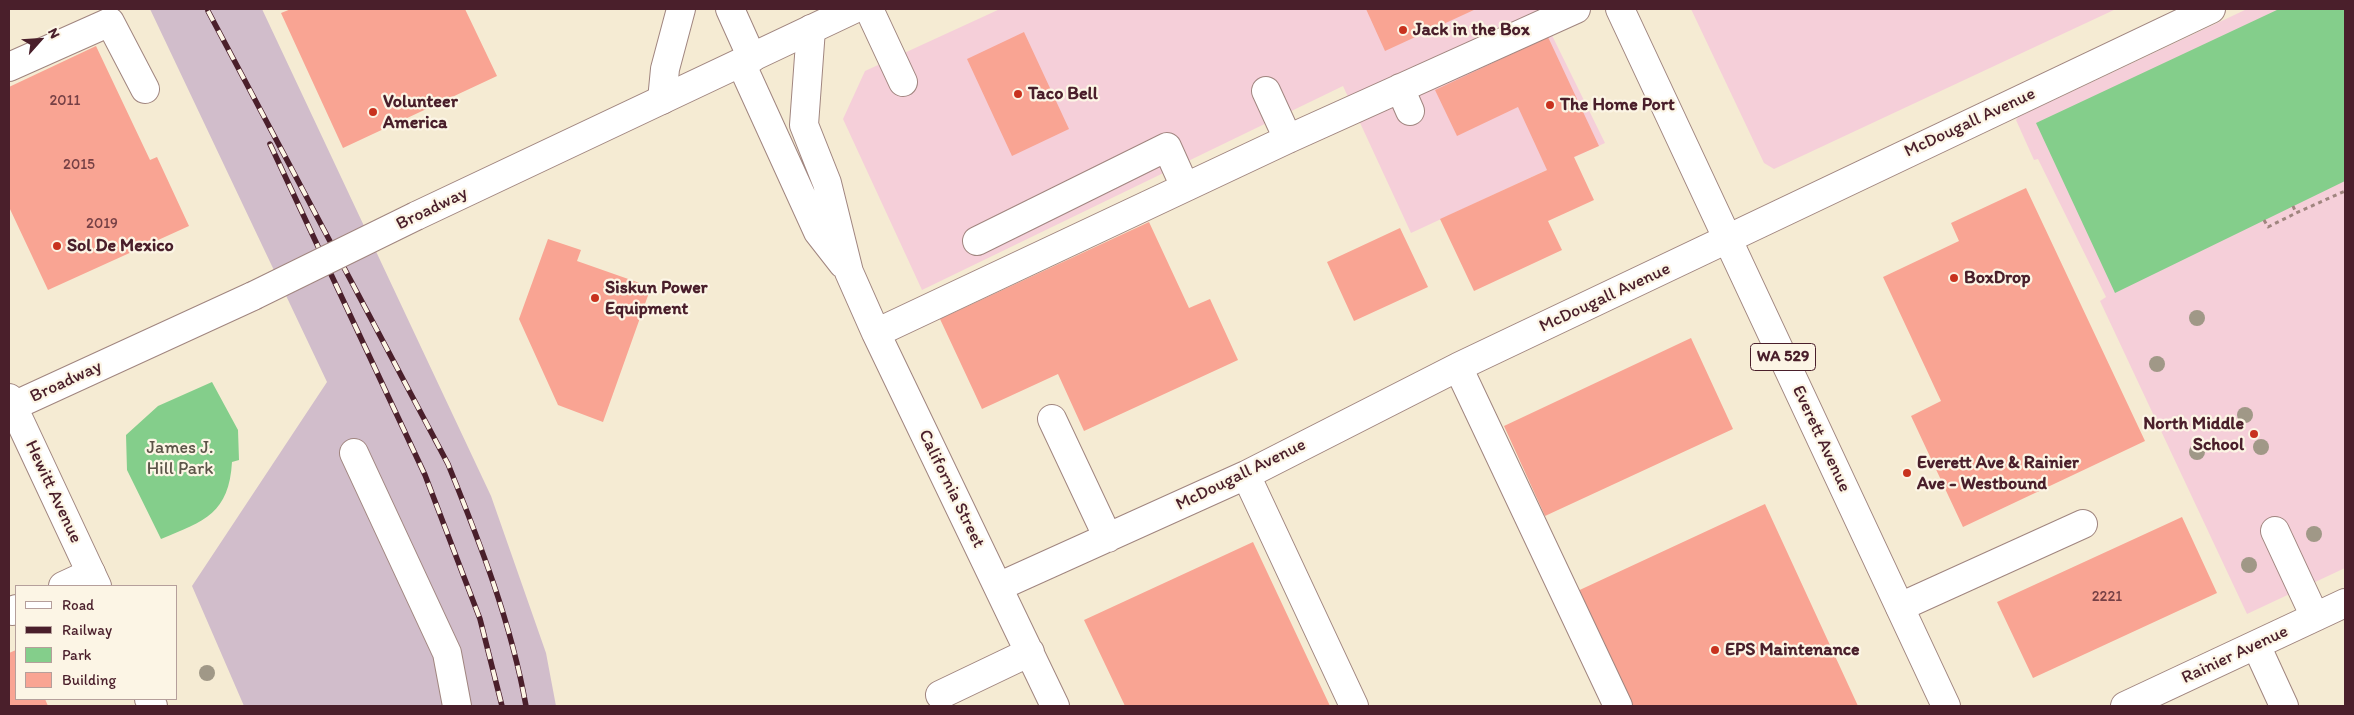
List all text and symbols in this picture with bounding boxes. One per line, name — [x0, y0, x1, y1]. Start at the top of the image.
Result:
north arrow — [15, 15, 65, 65]
place label: Jack in the Box — [1413, 19, 1530, 41]
marker: Jack in the Box — [1397, 24, 1409, 36]
text: N — [44, 25, 64, 41]
place label: Taco Bell — [1028, 83, 1098, 105]
street label: McDougall Avenue — [1901, 83, 2039, 163]
marker: Taco Bell — [1012, 88, 1024, 100]
place label: Volunteer America — [383, 91, 458, 134]
house number: 2011 — [49, 92, 81, 110]
place label: The Home Port — [1560, 94, 1675, 116]
marker: The Home Port — [1544, 99, 1556, 111]
marker: Volunteer America — [367, 106, 379, 118]
house number: 2015 — [63, 156, 95, 174]
street label: Broadway — [393, 183, 471, 235]
house number: 2019 — [86, 215, 118, 233]
place label: Sol De Mexico — [67, 235, 174, 257]
marker: Sol De Mexico — [51, 240, 63, 252]
street label: McDougall Avenue — [1536, 258, 1674, 338]
place label: BoxDrop — [1964, 267, 2031, 289]
marker: BoxDrop — [1948, 272, 1960, 284]
place label: Siskun Power Equipment — [605, 277, 708, 320]
marker: Siskun Power Equipment — [589, 292, 601, 304]
road number: WA 529 — [1750, 344, 1816, 371]
street label: Broadway — [27, 356, 105, 408]
street label: Everett Avenue — [1787, 382, 1855, 496]
place label: North Middle School — [2143, 413, 2244, 456]
street label: California Street — [913, 426, 989, 552]
marker: North Middle School — [2248, 428, 2260, 440]
street label: McDougall Avenue — [1172, 434, 1310, 516]
street label: Hewitt Avenue — [20, 437, 86, 547]
park label: James J. Hill Park — [147, 437, 213, 479]
place label: Everett Ave & Rainier Ave - Westbound — [1917, 452, 2079, 494]
marker: Everett Ave & Rainier Ave - Westbound — [1901, 467, 1913, 479]
legend — [15, 585, 178, 700]
house number: 2221 — [2092, 588, 2122, 606]
text: Road — [62, 596, 94, 614]
text: Railway — [62, 621, 112, 639]
street label: Rainier Avenue — [2178, 621, 2292, 689]
place label: EPS Maintenance — [1725, 639, 1860, 661]
marker: EPS Maintenance — [1709, 644, 1721, 656]
text: Park — [62, 646, 92, 664]
text: Building — [62, 671, 116, 689]

